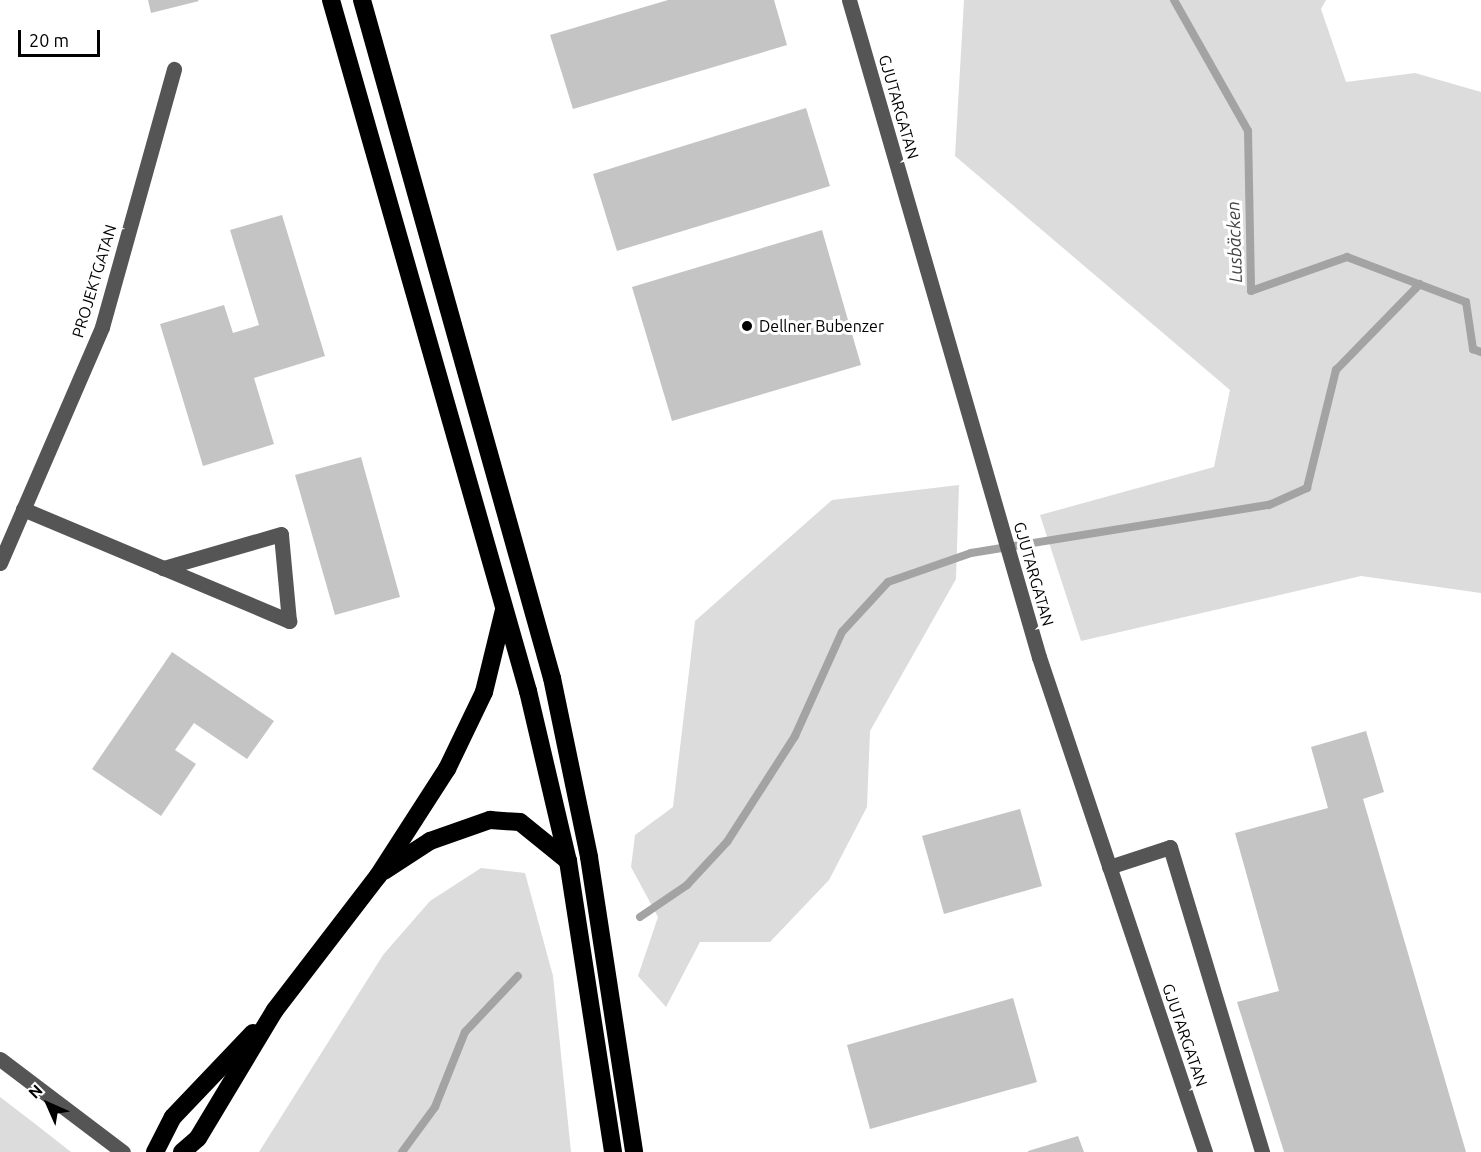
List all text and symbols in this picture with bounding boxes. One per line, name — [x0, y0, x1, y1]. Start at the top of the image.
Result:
scale bar — [21, 18, 104, 56]
text: 20 m — [29, 30, 69, 50]
street label: GJUTARGATAN — [875, 53, 923, 161]
water label: Lusbäcken — [1222, 201, 1246, 283]
street label: PROJEKTGATAN — [68, 222, 120, 340]
place label: Dellner Bubenzer — [759, 316, 884, 336]
marker: Dellner Bubenzer — [740, 319, 754, 333]
street label: GJUTARGATAN — [1010, 520, 1058, 628]
street label: GJUTARGATAN — [1158, 981, 1212, 1089]
north arrow — [18, 1074, 78, 1134]
text: N — [25, 1081, 46, 1102]

